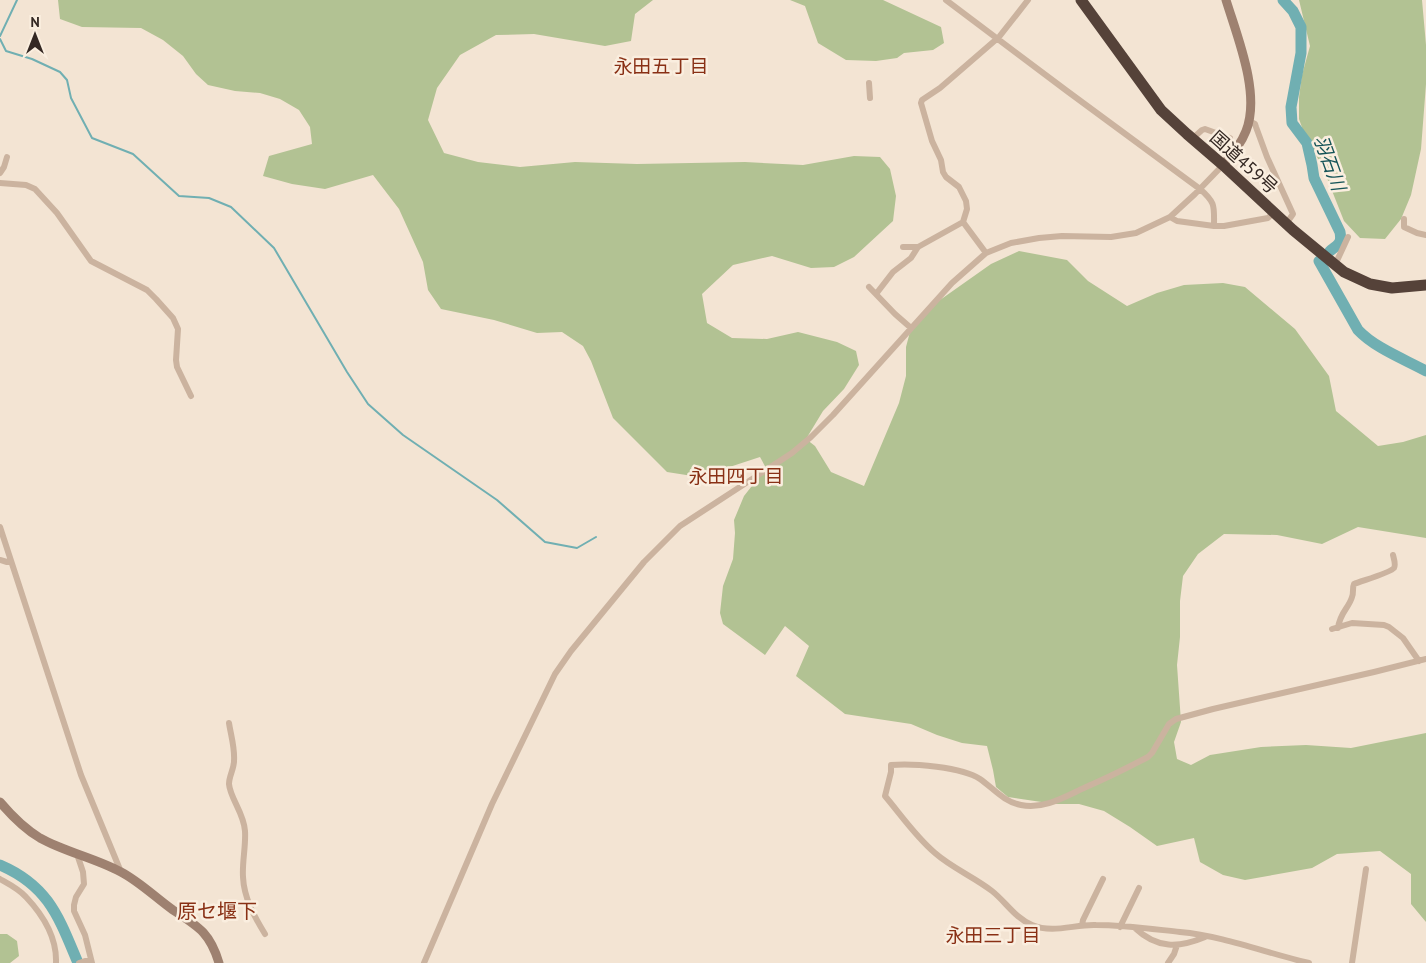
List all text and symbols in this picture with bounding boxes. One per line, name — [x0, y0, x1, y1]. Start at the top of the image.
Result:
north arrow — [10, 10, 60, 60]
text: N — [30, 13, 40, 31]
district label: 永田五丁目 — [613, 54, 709, 78]
street label: 国道459号 — [1205, 126, 1283, 198]
water label: 羽石川 — [1309, 132, 1352, 196]
district label: 永田四丁目 — [688, 464, 784, 488]
district label: 原セ堰下 — [177, 898, 257, 924]
district label: 永田三丁目 — [945, 923, 1041, 947]

